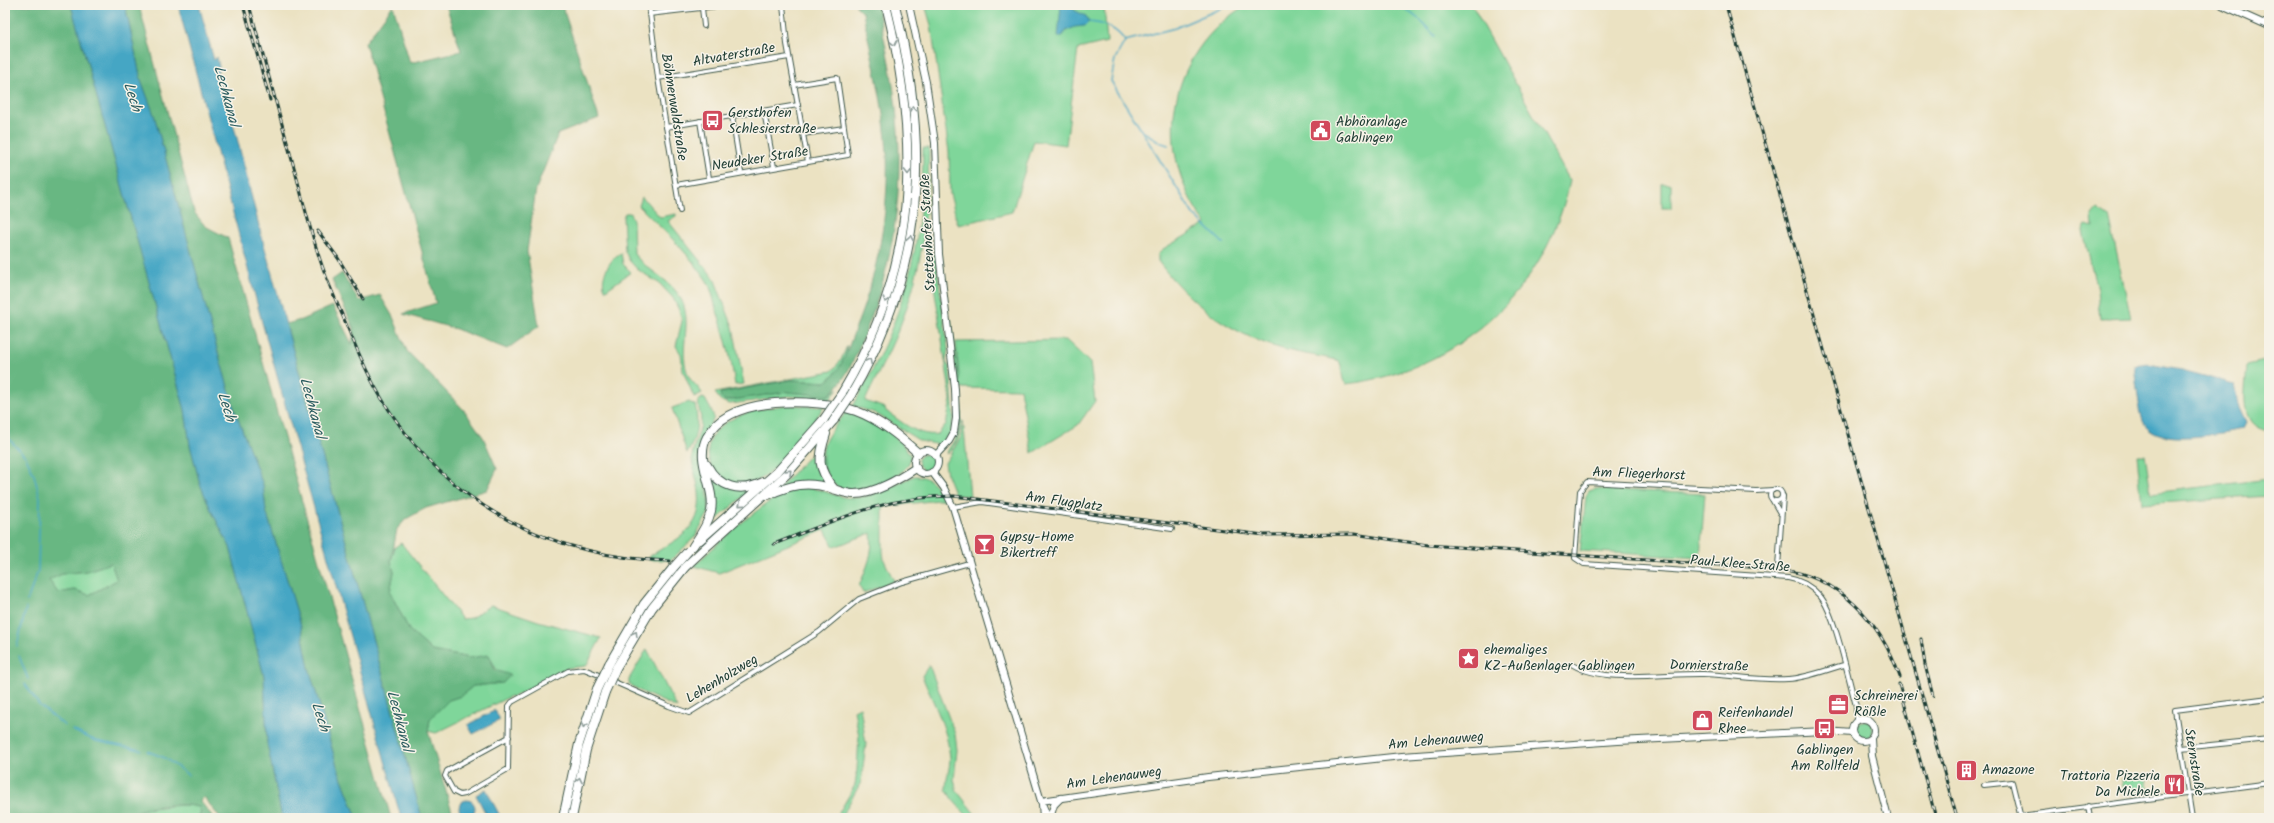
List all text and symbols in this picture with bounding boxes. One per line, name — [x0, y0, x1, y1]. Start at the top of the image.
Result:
street label: Altvaterstraße — [691, 37, 778, 73]
one-way arrow — [890, 40, 898, 46]
street label: Böhmerwaldstraße — [655, 52, 693, 163]
water label: Lechkanal — [206, 63, 247, 132]
water label: Lech — [116, 79, 148, 117]
place label: Gersthofen Schlesierstraße — [728, 102, 817, 140]
one-way arrow — [909, 106, 918, 112]
bus stop icon: Gersthofen Schlesierstraße — [699, 108, 725, 134]
place label: Abhöranlage Gablingen — [1336, 111, 1408, 149]
public building icon: Abhöranlage Gablingen — [1308, 117, 1334, 143]
street label: Neudeker Straße — [710, 140, 811, 177]
one-way arrow — [904, 169, 912, 175]
street label: Stettenhofer Straße — [914, 173, 942, 292]
one-way arrow — [906, 235, 914, 241]
one-way arrow — [882, 296, 891, 303]
one-way arrow — [865, 358, 872, 365]
water label: Lechkanal — [292, 375, 333, 444]
water label: Lech — [210, 389, 242, 427]
street label: Am Fliegerhorst — [1592, 461, 1686, 487]
one-way arrow — [784, 469, 792, 477]
street label: Am Flugplatz — [1024, 486, 1104, 518]
one-way arrow — [739, 499, 746, 506]
place label: Gypsy-Home Bikertreff — [1000, 526, 1075, 564]
bar icon: Gypsy-Home Bikertreff — [971, 532, 997, 558]
street label: Paul-Klee-Straße — [1689, 550, 1791, 579]
one-way arrow — [631, 631, 638, 638]
place label: ehemaliges KZ-Außenlager Gablingen — [1484, 639, 1635, 677]
place icon: ehemaliges KZ-Außenlager Gablingen — [1456, 645, 1482, 671]
street label: Lehenholzweg — [682, 649, 762, 709]
street label: Dornierstraße — [1669, 654, 1749, 678]
place label: Schreinerei Rößle — [1854, 685, 1918, 723]
water label: Lechkanal — [379, 688, 420, 757]
office icon: Schreinerei Rößle — [1826, 691, 1852, 717]
water label: Lech — [304, 699, 336, 737]
place label: Reifenhandel Rhee — [1718, 702, 1794, 740]
shop icon: Reifenhandel Rhee — [1690, 708, 1716, 734]
bus stop icon: Gablingen Am Rollfeld — [1812, 715, 1838, 741]
one-way arrow — [580, 722, 589, 729]
street label: Am Lehenauweg — [1387, 726, 1485, 756]
street label: Sternstraße — [2178, 727, 2210, 798]
place label: Gablingen Am Rollfeld — [1791, 739, 1860, 777]
building icon: Amazone — [1953, 757, 1979, 783]
place label: Amazone — [1982, 759, 2035, 781]
street label: Am Lehenauweg — [1065, 760, 1163, 796]
place label: Trattoria Pizzeria Da Michele — [2060, 765, 2161, 803]
restaurant icon: Trattoria Pizzeria Da Michele — [2162, 771, 2188, 797]
one-way arrow — [574, 776, 582, 783]

